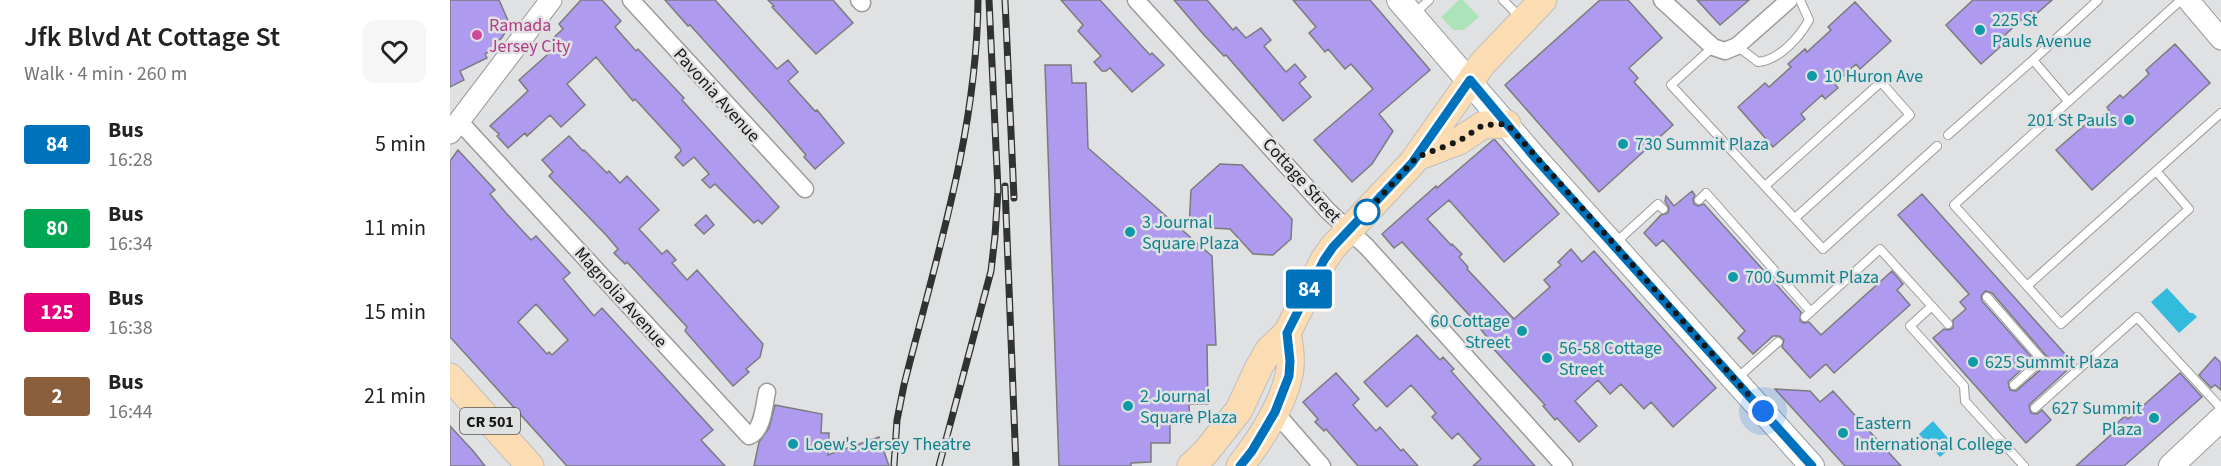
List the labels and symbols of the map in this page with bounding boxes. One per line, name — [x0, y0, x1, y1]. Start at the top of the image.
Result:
place label: 225 St Pauls Avenue — [1992, 8, 2092, 54]
place label: Ramada Jersey City — [489, 13, 571, 59]
marker: 225 St Pauls Avenue — [1973, 23, 1987, 37]
marker: Ramada Jersey City — [470, 28, 484, 42]
street label: Pavonia Avenue — [668, 43, 766, 148]
place label: 10 Huron Ave — [1824, 64, 1923, 89]
marker: 10 Huron Ave — [1805, 69, 1819, 83]
place label: 201 St Pauls — [2027, 108, 2117, 133]
marker: 201 St Pauls — [2122, 113, 2136, 127]
street label: Cottage Street — [1257, 132, 1347, 228]
place label: 730 Summit Plaza — [1635, 132, 1769, 157]
marker: 730 Summit Plaza — [1616, 137, 1630, 151]
unlabelled marker — [1354, 199, 1380, 225]
place label: 3 Journal Square Plaza — [1142, 210, 1239, 256]
marker: 3 Journal Square Plaza — [1123, 225, 1137, 239]
street label: Magnolia Avenue — [569, 241, 673, 353]
place label: 700 Summit Plaza — [1745, 265, 1879, 290]
line badge: 84 — [1282, 270, 1336, 308]
marker: 700 Summit Plaza — [1726, 270, 1740, 284]
place label: 60 Cottage Street — [1431, 309, 1510, 355]
marker: 60 Cottage Street — [1515, 324, 1529, 338]
place label: 56-58 Cottage Street — [1559, 336, 1662, 382]
place label: 625 Summit Plaza — [1985, 350, 2119, 375]
marker: 56-58 Cottage Street — [1540, 351, 1554, 365]
marker: 625 Summit Plaza — [1966, 355, 1980, 369]
place label: 2 Journal Square Plaza — [1140, 384, 1237, 430]
your location — [1748, 396, 1778, 426]
place label: 627 Summit Plaza — [2052, 396, 2142, 442]
marker: 2 Journal Square Plaza — [1121, 399, 1135, 413]
road number: CR 501 — [460, 408, 520, 434]
place label: Eastern International College — [1855, 411, 2012, 457]
marker: 627 Summit Plaza — [2147, 411, 2161, 425]
marker: Eastern International College — [1836, 426, 1850, 440]
place label: Loew's Jersey Theatre — [805, 432, 971, 457]
marker: Loew's Jersey Theatre — [786, 437, 800, 451]

